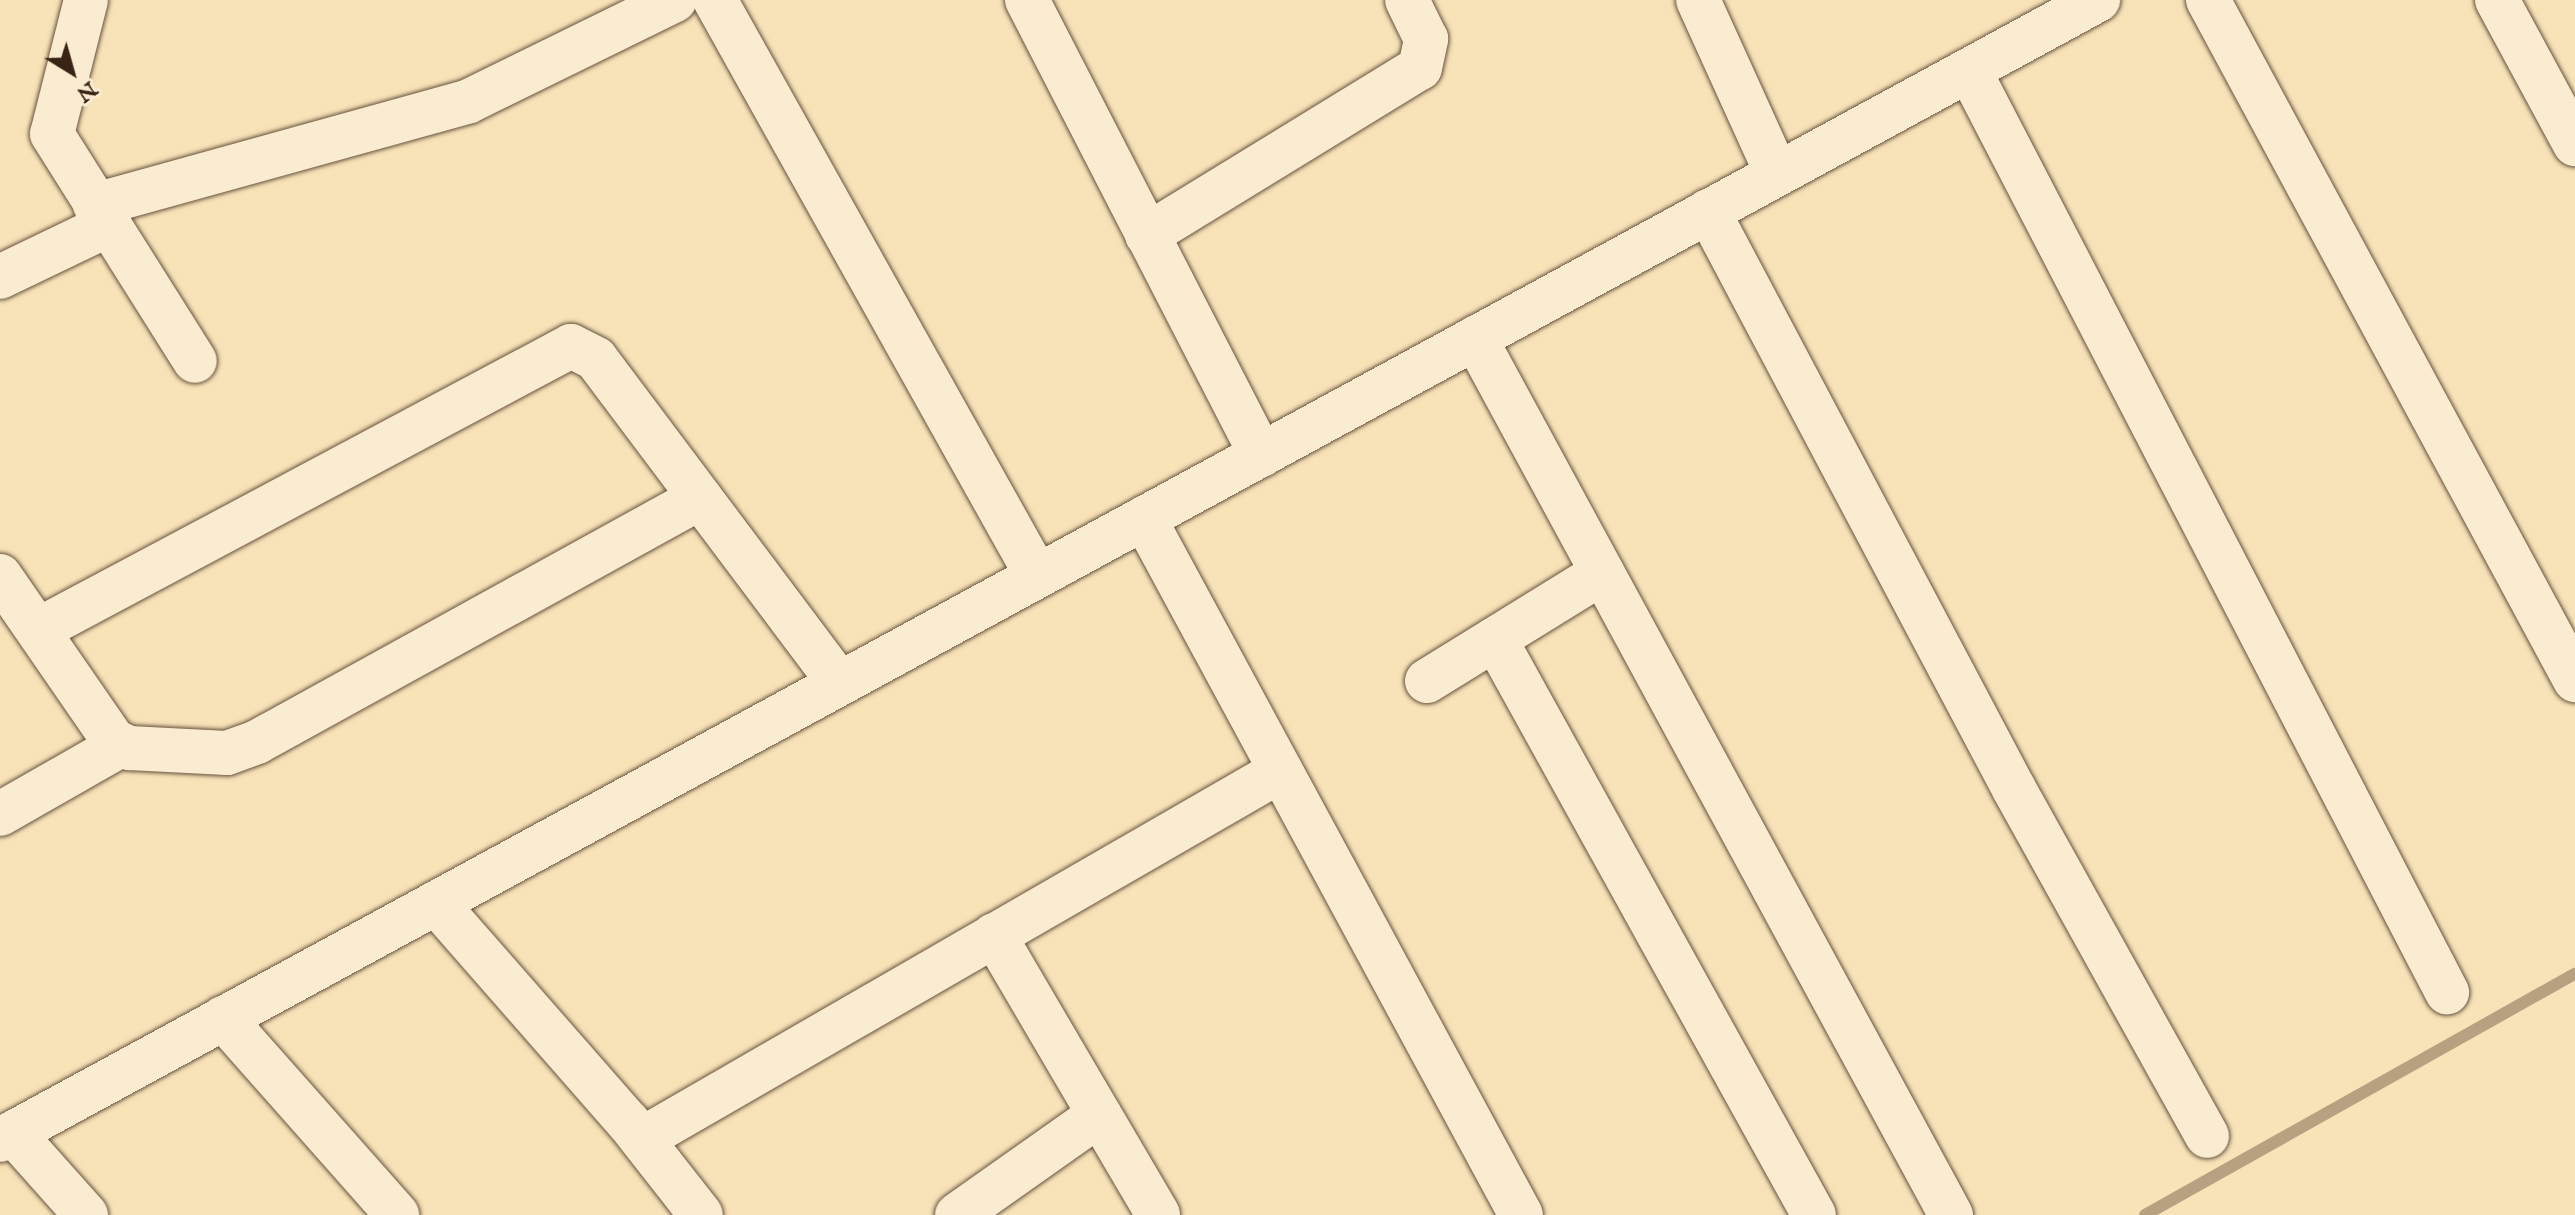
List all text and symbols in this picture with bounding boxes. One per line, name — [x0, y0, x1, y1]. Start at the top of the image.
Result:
north arrow — [32, 32, 112, 112]
text: N — [70, 74, 102, 108]

